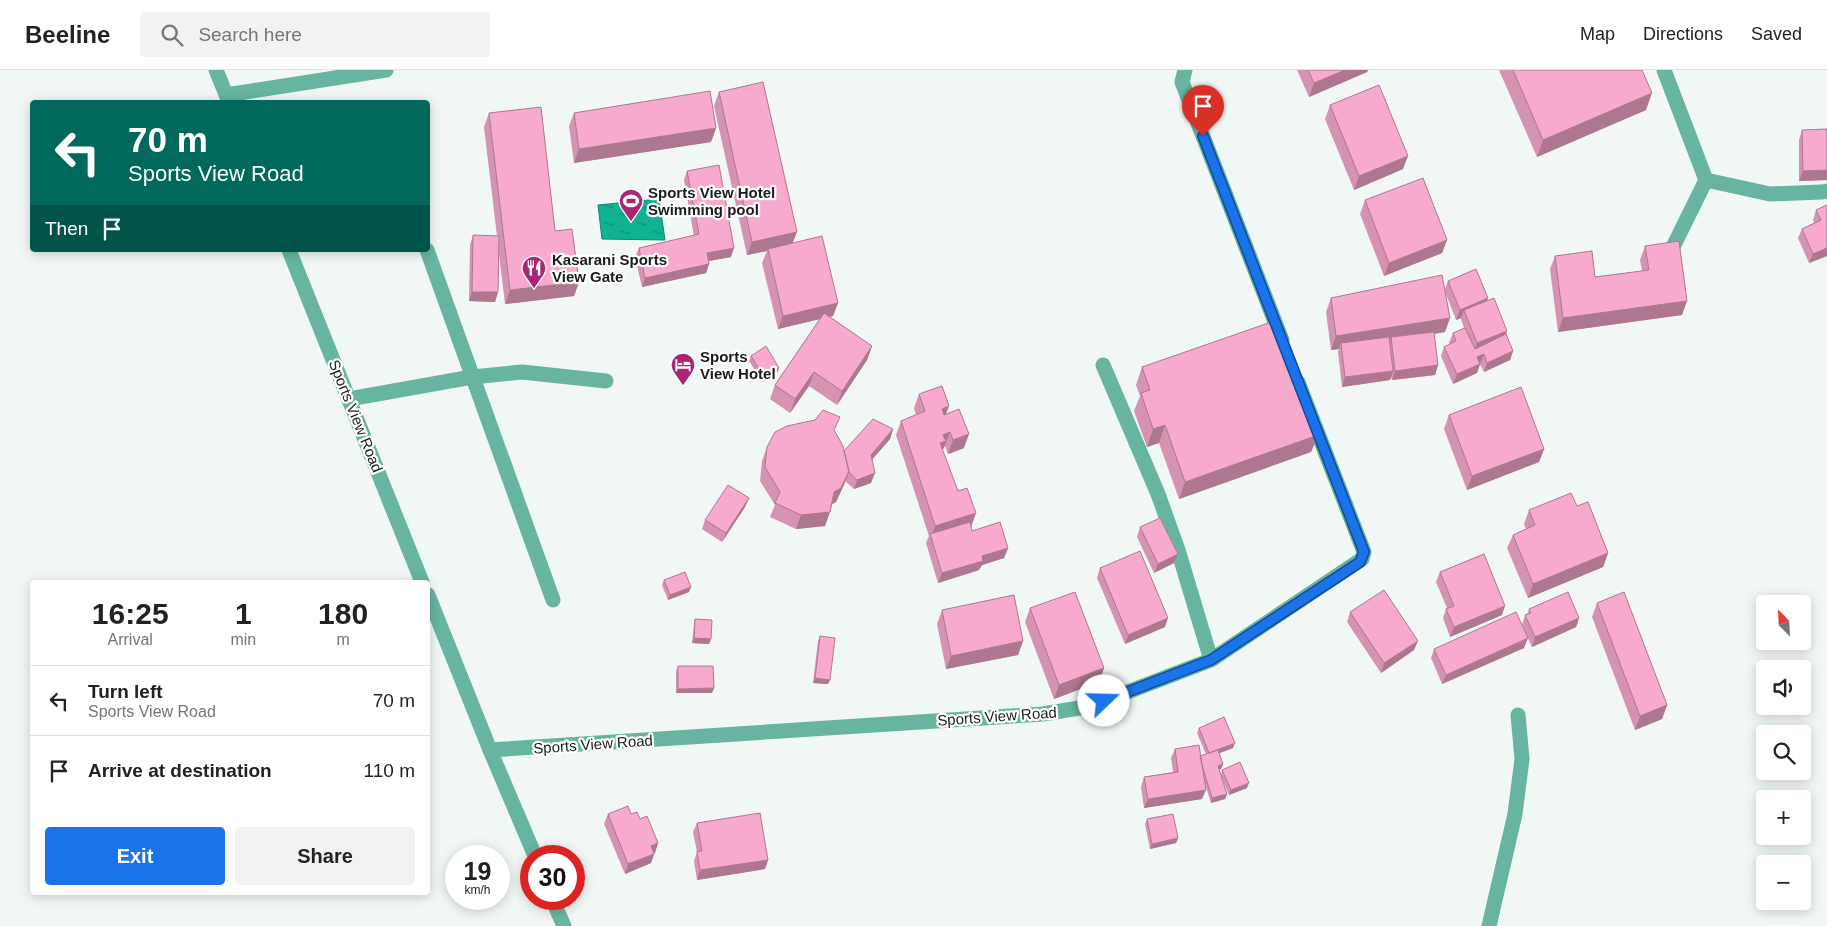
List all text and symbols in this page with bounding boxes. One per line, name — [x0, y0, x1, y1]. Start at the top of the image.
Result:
search box — [140, 12, 490, 57]
text: Beeline — [25, 21, 110, 48]
icon: search — [158, 21, 186, 49]
text: Search here — [198, 24, 302, 45]
text: Map — [1580, 24, 1615, 44]
text: Directions — [1643, 24, 1723, 44]
text: Saved — [1751, 24, 1802, 44]
pin — [1182, 85, 1224, 136]
icon: arrive — [1189, 92, 1217, 120]
icon: left — [45, 120, 110, 185]
text: 70 m — [128, 120, 208, 159]
text: Sports View Road — [128, 161, 304, 186]
place label: Sports View Hotel Swimming pool — [648, 184, 775, 218]
sports icon: Sports View Hotel Swimming pool — [618, 188, 644, 222]
icon: arrive — [98, 215, 126, 243]
text: Then — [45, 218, 88, 239]
place label: Kasarani Sports View Gate — [552, 251, 667, 285]
restaurant icon: Kasarani Sports View Gate — [521, 255, 547, 289]
place label: Sports View Hotel — [700, 348, 776, 382]
hotel icon: Sports View Hotel — [670, 352, 696, 386]
street label: Sports View Road — [326, 357, 386, 475]
north arrow — [1756, 595, 1811, 650]
map controls — [1756, 595, 1811, 910]
text: 16:25 — [92, 597, 169, 630]
text: 1 — [235, 597, 252, 630]
text: 180 — [318, 597, 368, 630]
text: Arrival — [108, 631, 153, 648]
text: min — [230, 631, 256, 648]
text: m — [336, 631, 350, 648]
button: sound — [1756, 660, 1811, 715]
position arrow — [1077, 674, 1129, 726]
text: Turn left — [88, 681, 163, 702]
icon: left — [45, 687, 73, 715]
text: 70 m — [373, 690, 415, 711]
text: Sports View Road — [88, 703, 216, 720]
street label: Sports View Road — [937, 703, 1057, 729]
button: search — [1756, 725, 1811, 780]
street label: Sports View Road — [533, 731, 653, 757]
icon: arrive — [45, 757, 73, 785]
text: Arrive at destination — [88, 760, 272, 781]
text: 110 m — [364, 760, 415, 781]
button: + — [1756, 790, 1811, 845]
button: Exit — [45, 827, 225, 885]
button: Share — [235, 827, 415, 885]
speed limit sign: 30 — [520, 845, 585, 910]
button: − — [1756, 855, 1811, 910]
text: 19 — [464, 857, 491, 885]
text: km/h — [464, 883, 491, 897]

